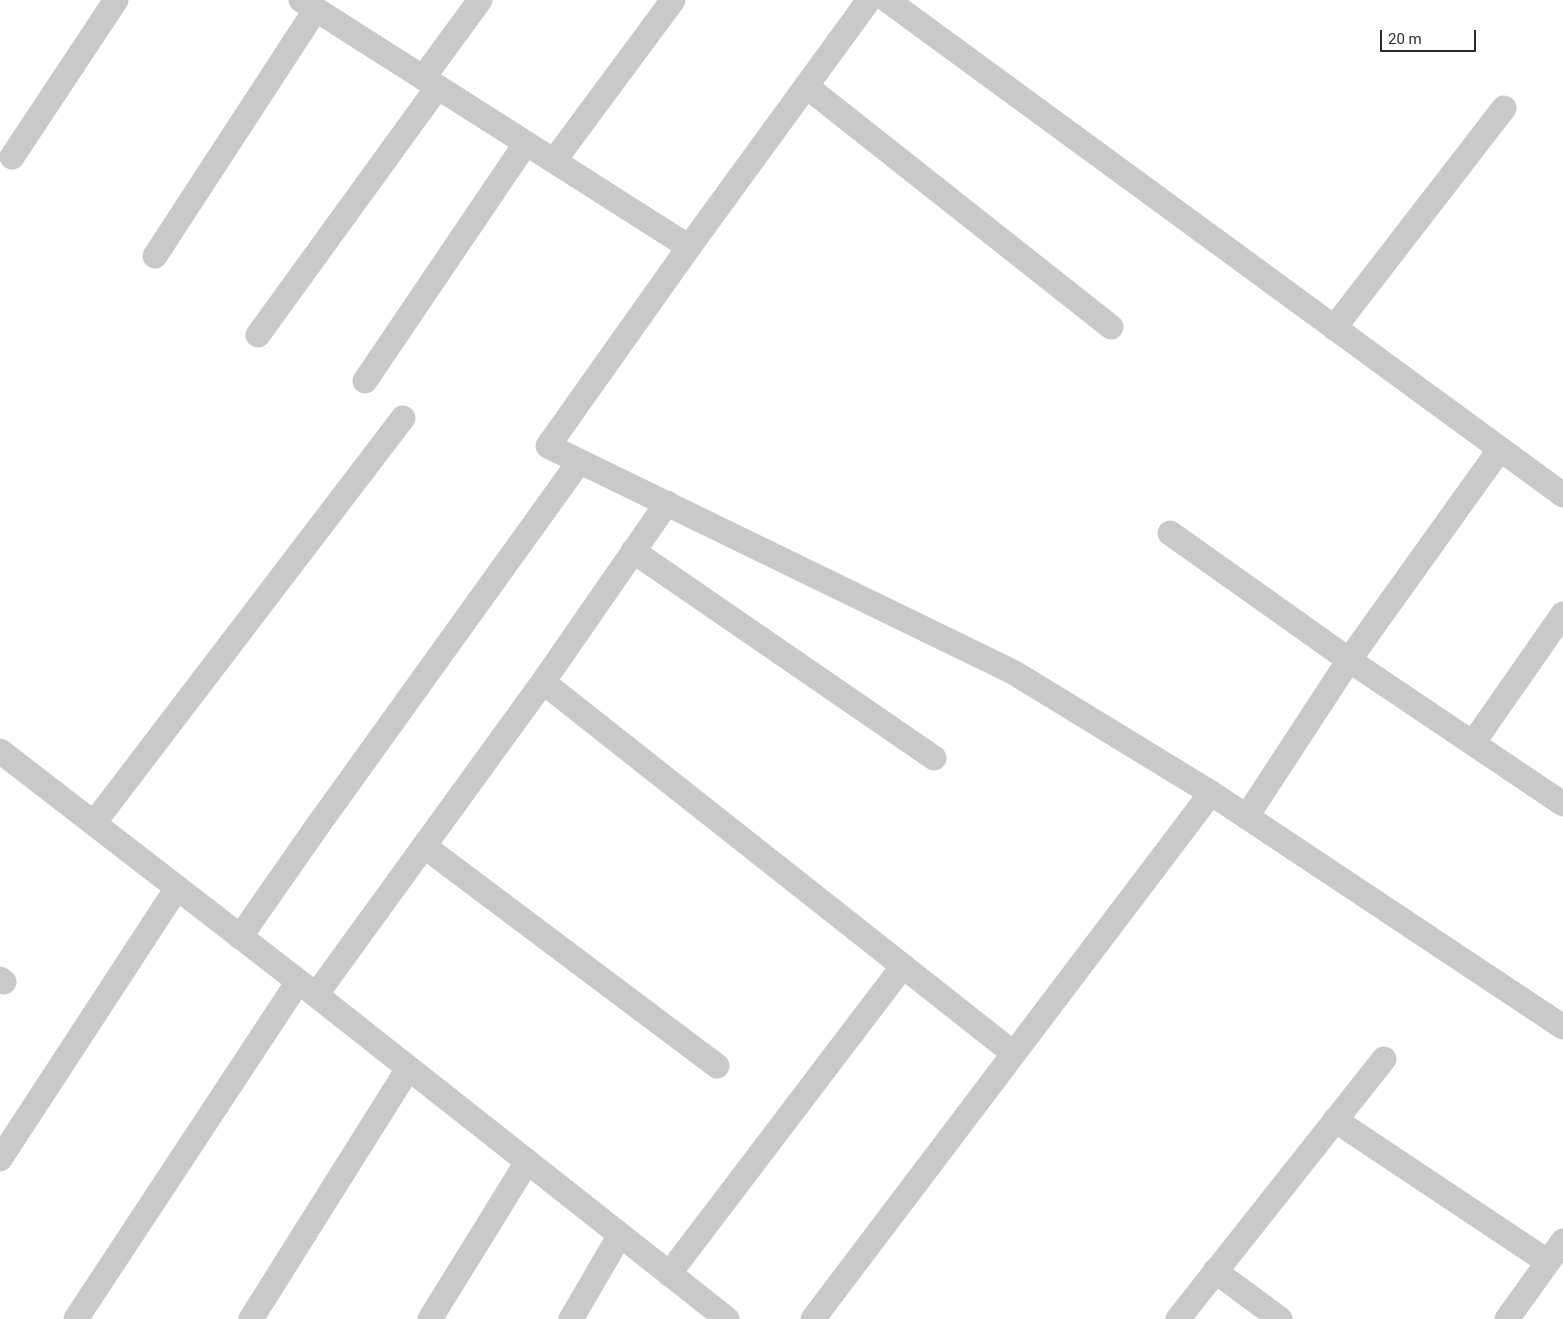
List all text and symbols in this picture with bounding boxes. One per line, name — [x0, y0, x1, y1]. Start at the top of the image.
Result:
scale bar — [1383, 20, 1479, 52]
text: 20 m — [1388, 30, 1422, 48]

